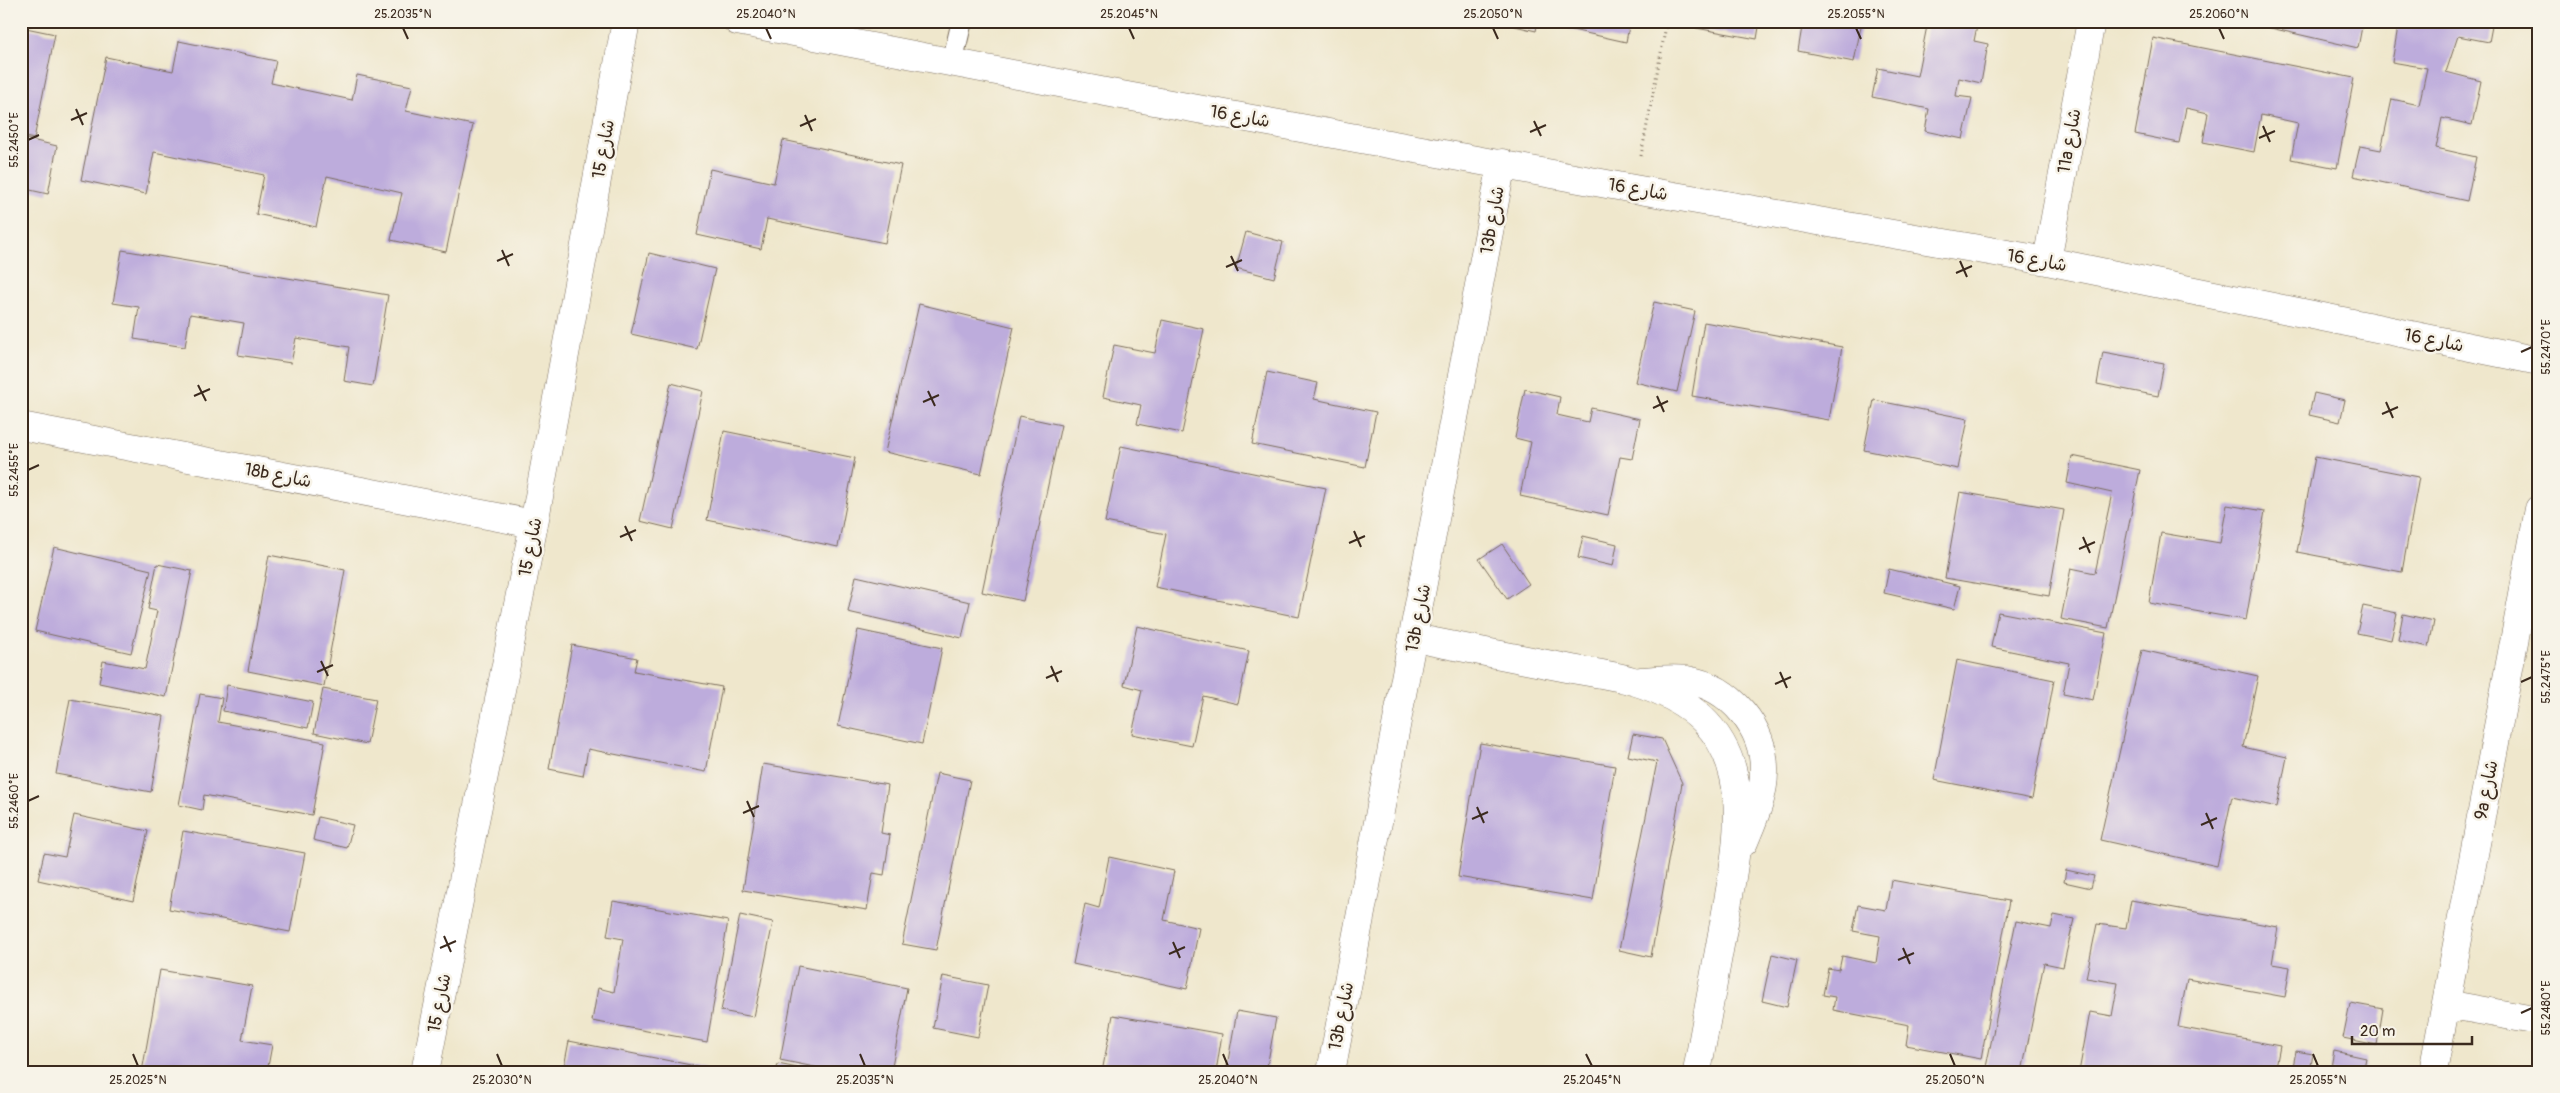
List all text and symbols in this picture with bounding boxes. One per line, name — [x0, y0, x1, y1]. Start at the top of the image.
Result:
text: 25.2035°N — [374, 7, 432, 22]
text: 25.2040°N — [736, 7, 796, 22]
text: 25.2045°N — [1100, 7, 1158, 22]
text: 25.2050°N — [1464, 7, 1522, 22]
text: 25.2055°N — [1827, 7, 1885, 22]
text: 25.2060°N — [2189, 7, 2249, 22]
street label: شارع 16 — [1208, 100, 1272, 133]
street label: 11a شارع — [2052, 107, 2086, 175]
text: 55.2450°E — [7, 112, 22, 168]
street label: شارع 15 — [587, 118, 620, 180]
street label: شارع 16 — [1606, 173, 1670, 206]
street label: 13b شارع — [1475, 184, 1510, 256]
street label: شارع 16 — [2005, 244, 2069, 277]
text: 55.2470°E — [2539, 319, 2554, 375]
street label: شارع 16 — [2402, 323, 2466, 358]
text: 55.2455°E — [7, 443, 22, 497]
street label: 18b شارع — [242, 458, 313, 493]
street label: شارع 15 — [514, 516, 547, 579]
street label: 13b شارع — [1401, 582, 1436, 654]
text: 55.2475°E — [2539, 650, 2554, 704]
street label: 9a شارع — [2469, 758, 2504, 822]
text: 55.2460°E — [7, 773, 22, 829]
street label: شارع 15 — [423, 972, 456, 1035]
street label: 13b شارع — [1324, 980, 1359, 1052]
text: 55.2480°E — [2539, 980, 2554, 1036]
scale bar — [2352, 1013, 2472, 1045]
text: 20 m — [2360, 1022, 2395, 1041]
text: 25.2025°N — [109, 1073, 167, 1088]
text: 25.2030°N — [472, 1073, 532, 1088]
text: 25.2035°N — [836, 1073, 894, 1088]
text: 25.2040°N — [1198, 1073, 1258, 1088]
text: 25.2045°N — [1563, 1073, 1621, 1088]
text: 25.2050°N — [1926, 1073, 1984, 1088]
text: 25.2055°N — [2289, 1073, 2347, 1088]

